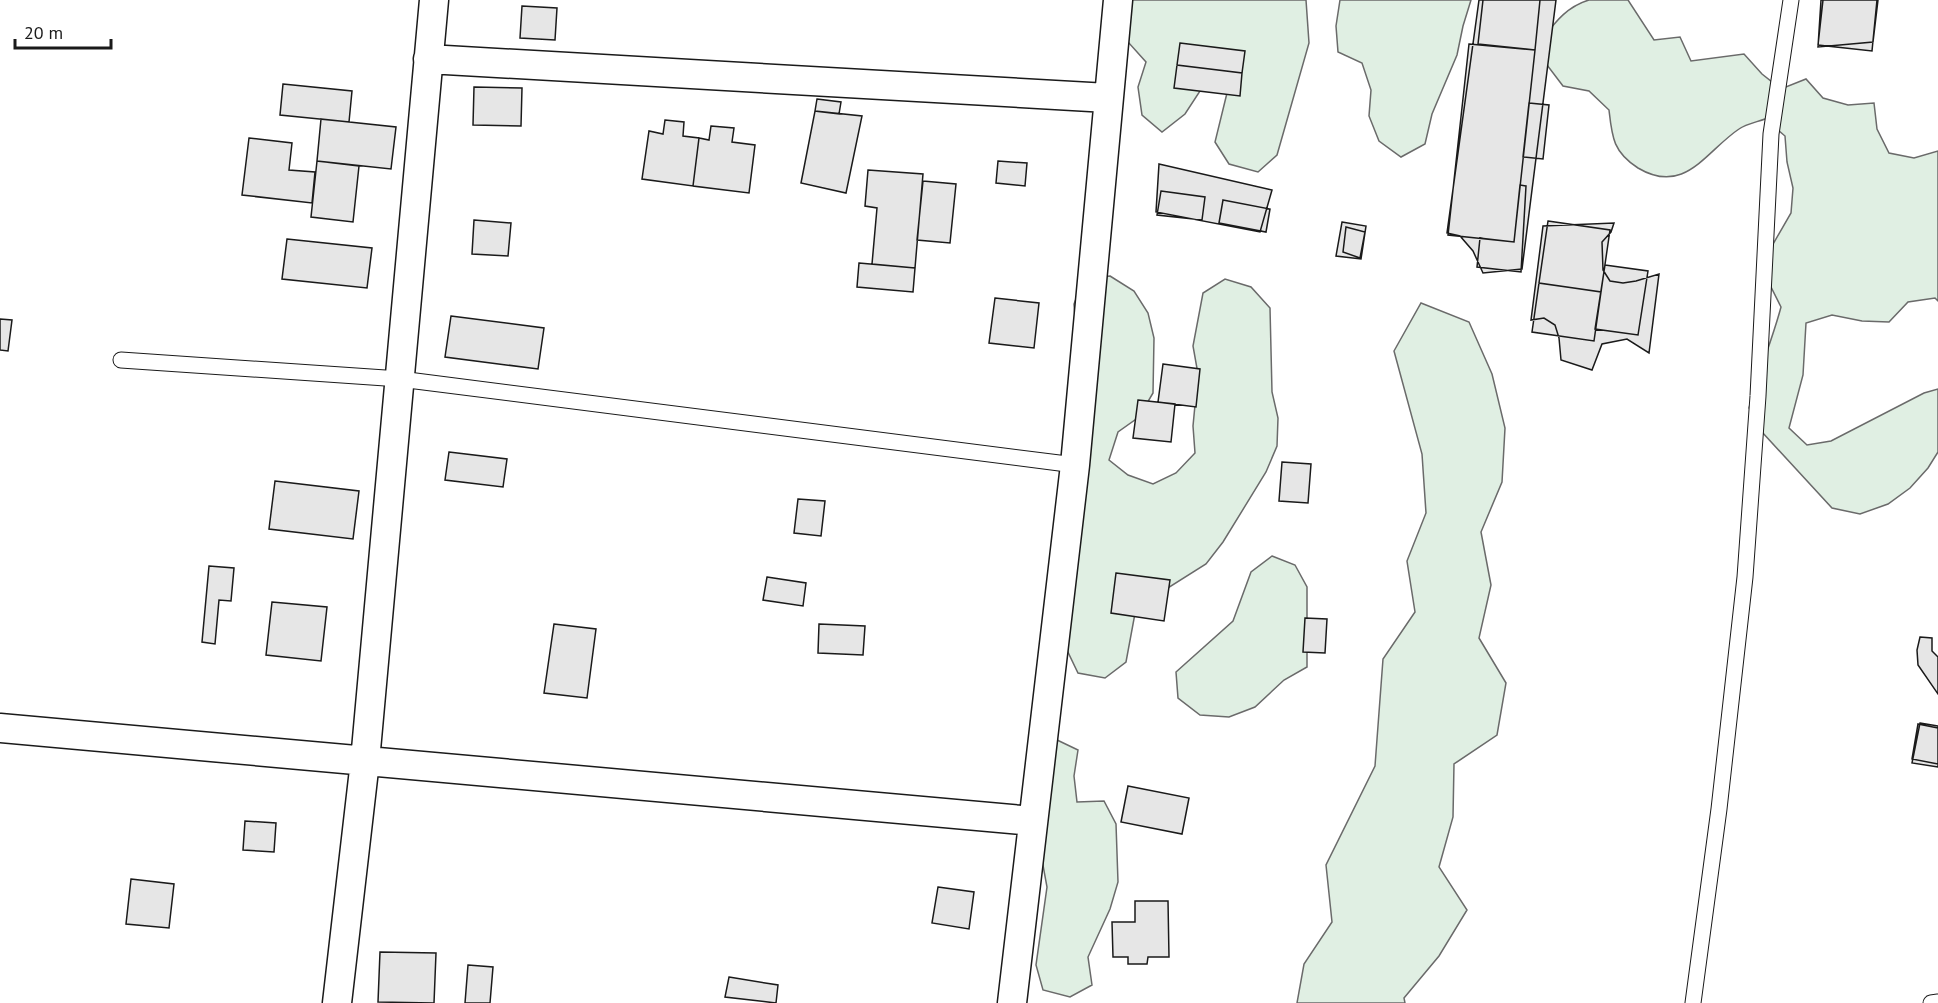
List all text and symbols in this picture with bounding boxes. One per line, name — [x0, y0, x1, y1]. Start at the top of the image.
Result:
scale bar — [15, 12, 111, 50]
text: 20 m — [24, 21, 63, 44]

